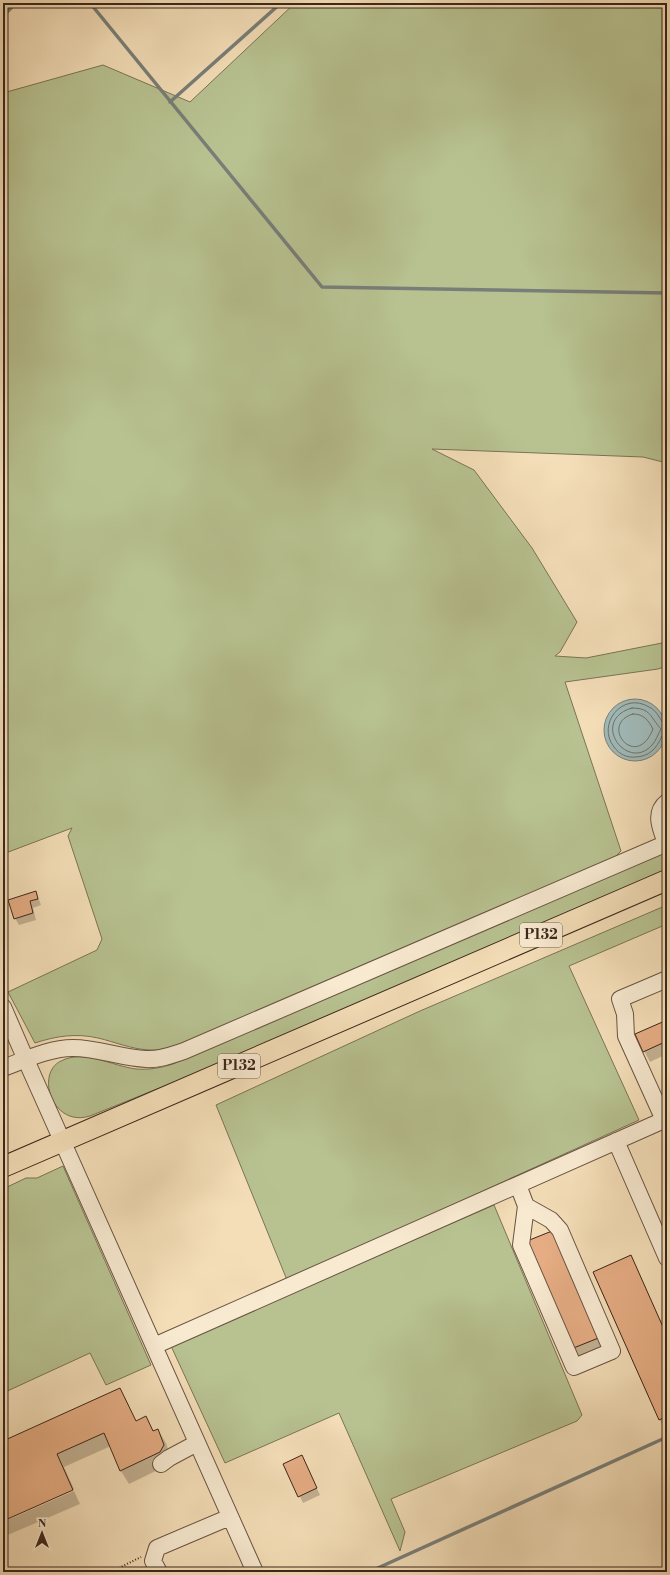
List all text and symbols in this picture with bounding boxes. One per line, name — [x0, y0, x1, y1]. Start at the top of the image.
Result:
road number: P132 — [520, 923, 562, 947]
road number: P132 — [218, 1054, 260, 1078]
north arrow — [22, 1513, 62, 1553]
text: N — [38, 1517, 47, 1531]

